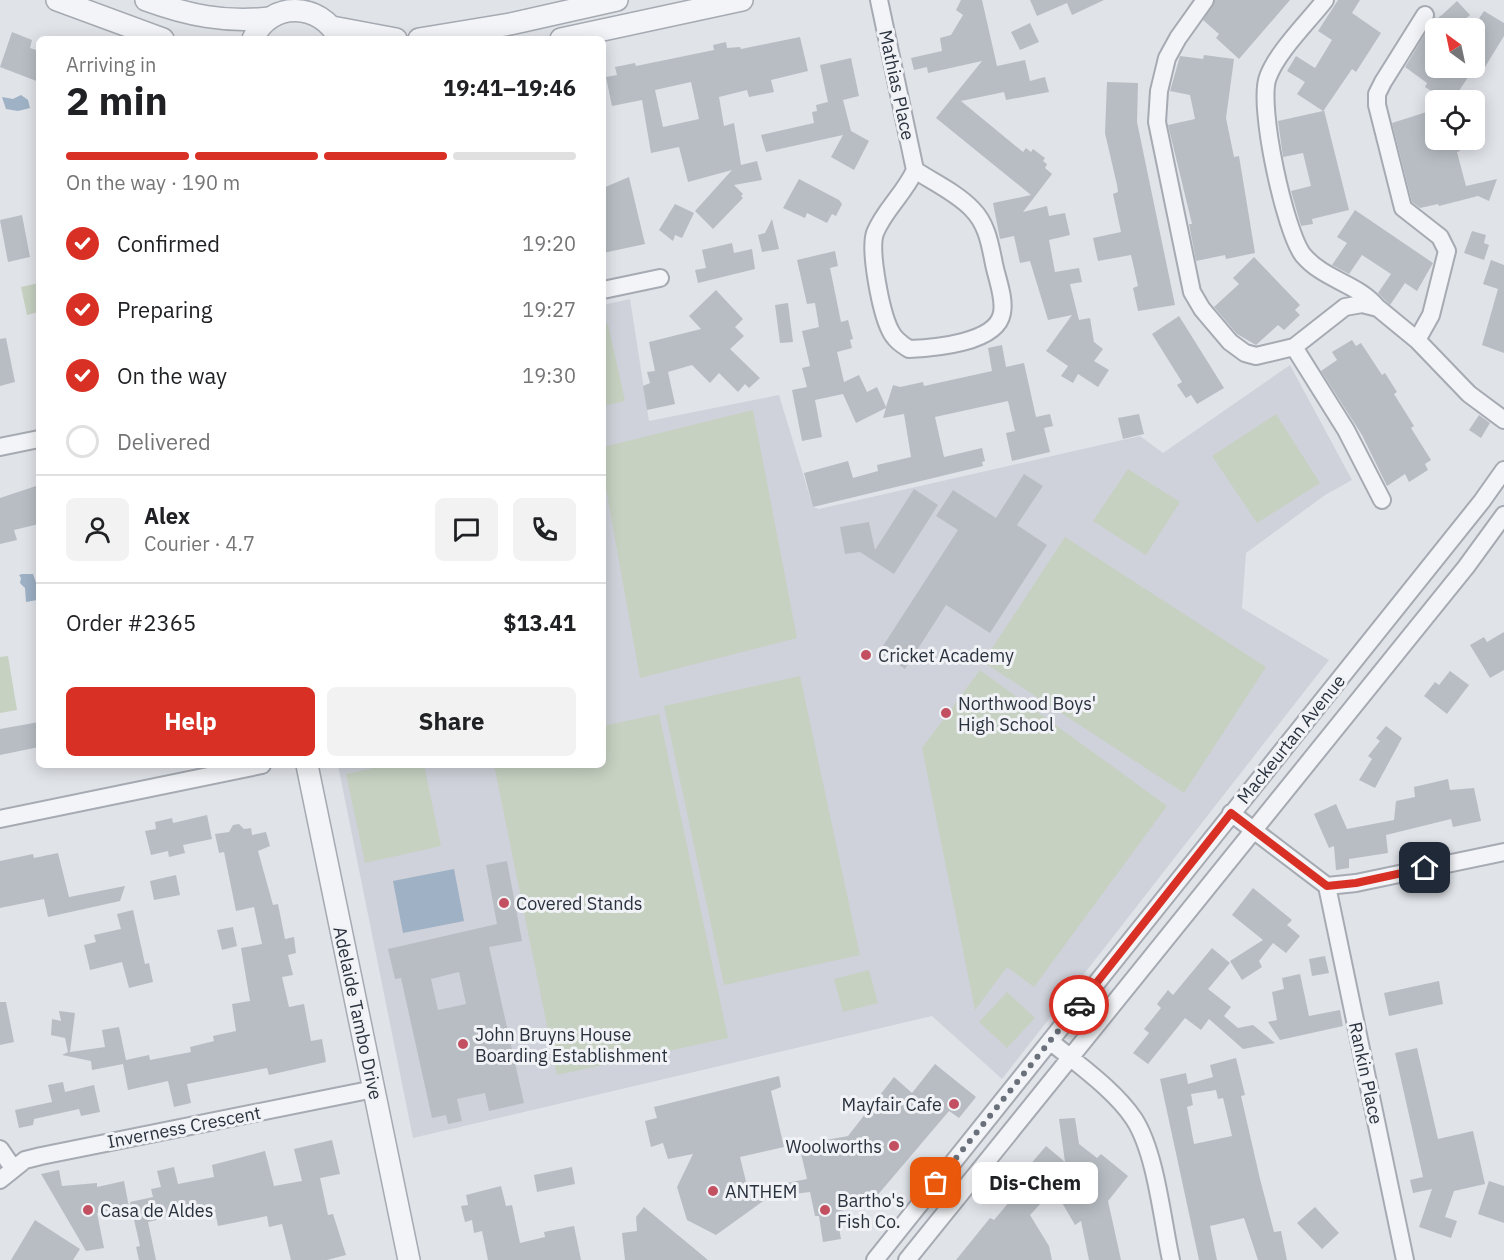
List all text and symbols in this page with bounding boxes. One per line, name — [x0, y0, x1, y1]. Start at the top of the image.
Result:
north arrow — [1425, 18, 1485, 78]
map controls — [1425, 18, 1485, 150]
street label: Mathias Place — [874, 28, 920, 142]
text: Arriving in — [66, 51, 156, 78]
text: 19:41–19:46 — [443, 73, 576, 102]
text: 2 min — [66, 75, 168, 126]
button: locate — [1425, 90, 1485, 150]
text: On the way · 190 m — [66, 169, 240, 196]
icon: check — [66, 227, 99, 260]
text: Confirmed — [117, 229, 220, 258]
text: 19:20 — [522, 230, 576, 257]
icon: check — [66, 293, 99, 326]
text: Preparing — [117, 295, 212, 324]
text: 19:27 — [522, 296, 576, 323]
icon: check — [66, 359, 99, 392]
text: On the way — [117, 361, 227, 390]
text: 19:30 — [522, 362, 576, 389]
text: Delivered — [117, 427, 211, 456]
button: person — [66, 498, 129, 561]
button: chat — [435, 498, 498, 561]
button: phone — [513, 498, 576, 561]
text: Alex — [144, 501, 190, 530]
text: Courier · 4.7 — [144, 530, 255, 557]
text: Order #2365 — [66, 608, 196, 637]
text: $13.41 — [503, 608, 576, 637]
place label: Cricket Academy — [878, 644, 1014, 667]
marker: Cricket Academy — [859, 648, 873, 662]
street label: Mackeurtan Avenue — [1232, 670, 1350, 808]
button: Help — [66, 687, 315, 756]
button: Share — [327, 687, 576, 756]
place label: Northwood Boys' High School — [958, 692, 1096, 736]
marker: Northwood Boys' High School — [939, 706, 953, 720]
pin — [1399, 842, 1450, 893]
icon: home — [1408, 851, 1441, 884]
place label: Covered Stands — [516, 892, 643, 915]
marker: Covered Stands — [497, 896, 511, 910]
street label: Adelaide Tambo Drive — [328, 924, 388, 1102]
courier — [1049, 975, 1109, 1035]
icon: car — [1063, 989, 1096, 1022]
street label: Rankin Place — [1344, 1020, 1388, 1126]
place label: John Bruyns House Boarding Establishment — [475, 1023, 668, 1067]
marker: John Bruyns House Boarding Establishment — [456, 1037, 470, 1051]
place label: Mayfair Cafe — [842, 1093, 942, 1116]
marker: Mayfair Cafe — [947, 1097, 961, 1111]
street label: Inverness Crescent — [105, 1101, 263, 1153]
place label: Woolworths — [785, 1135, 882, 1158]
marker: Woolworths — [887, 1139, 901, 1153]
pin — [910, 1157, 961, 1208]
callout: Dis-Chem — [972, 1162, 1098, 1204]
icon: bag — [919, 1166, 952, 1199]
text: Dis-Chem — [989, 1169, 1081, 1196]
place label: ANTHEM — [725, 1180, 797, 1203]
marker: ANTHEM — [706, 1184, 720, 1198]
place label: Bartho's Fish Co. — [837, 1189, 904, 1233]
place label: Casa de Aldes — [100, 1199, 214, 1222]
marker: Casa de Aldes — [81, 1203, 95, 1217]
marker: Bartho's Fish Co. — [818, 1203, 832, 1217]

